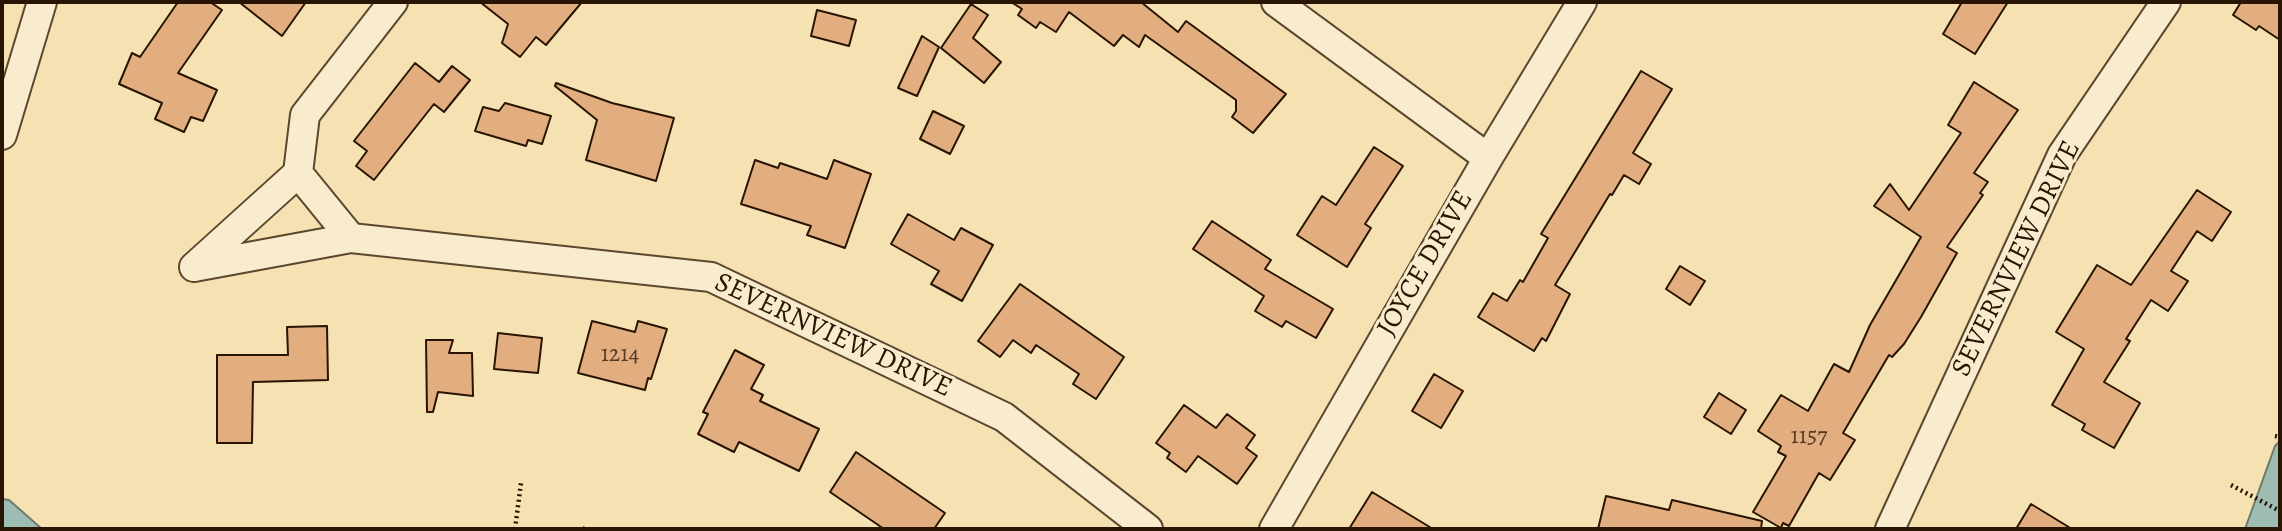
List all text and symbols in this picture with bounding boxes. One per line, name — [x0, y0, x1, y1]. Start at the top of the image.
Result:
street label: SEVERNVIEW DRIVE — [1945, 136, 2089, 382]
street label: JOYCE DRIVE — [1371, 185, 1481, 343]
street label: SEVERNVIEW DRIVE — [709, 266, 957, 406]
house number: 1214 — [601, 341, 639, 369]
house number: 1157 — [1791, 423, 1827, 451]

